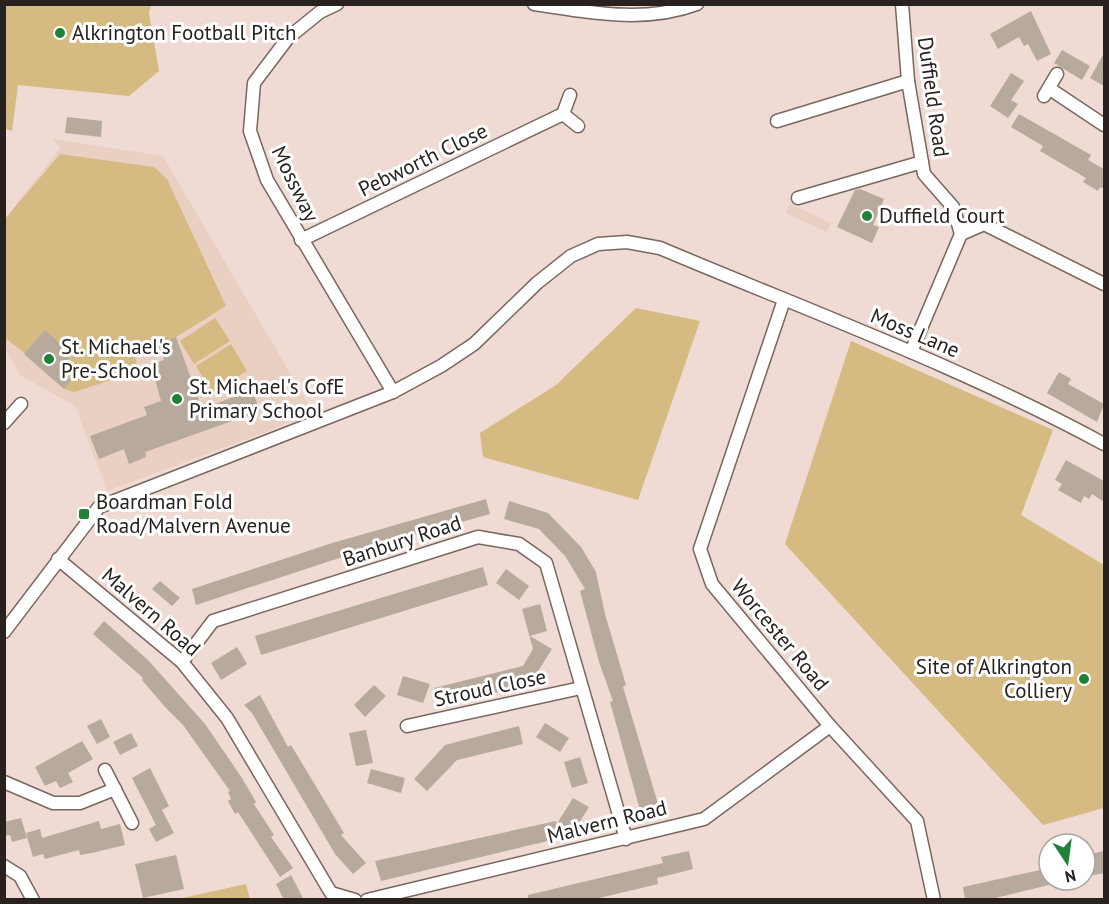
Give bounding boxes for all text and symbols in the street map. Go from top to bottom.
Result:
place label: Alkrington Football Pitch [72,19,297,46]
marker: Alkrington Football Pitch [53,26,67,40]
street label: Duffield Road [912,35,955,159]
street label: Pebworth Close [354,117,492,202]
street label: Mossway [266,141,325,226]
place label: Duffield Court [879,202,1005,229]
marker: Duffield Court [860,209,874,223]
street label: Moss Lane [867,302,964,363]
place label: St. Michael's Pre-School [61,333,171,384]
marker: St. Michael's Pre-School [42,352,56,366]
place label: St. Michael's CofE Primary School [189,373,344,424]
marker: St. Michael's CofE Primary School [170,392,184,406]
place label: Boardman Fold Road/Malvern Avenue [96,488,291,539]
marker: Boardman Fold Road/Malvern Avenue [77,507,91,521]
street label: Banbury Road [339,509,465,572]
street label: Malvern Road [96,561,206,662]
street label: Worcester Road [726,573,835,696]
place label: Site of Alkrington Colliery [916,653,1072,704]
street label: Stroud Close [431,662,548,713]
marker: Site of Alkrington Colliery [1077,672,1091,686]
street label: Malvern Road [544,794,670,849]
north arrow [1037,832,1097,892]
text: N [1063,866,1078,888]

